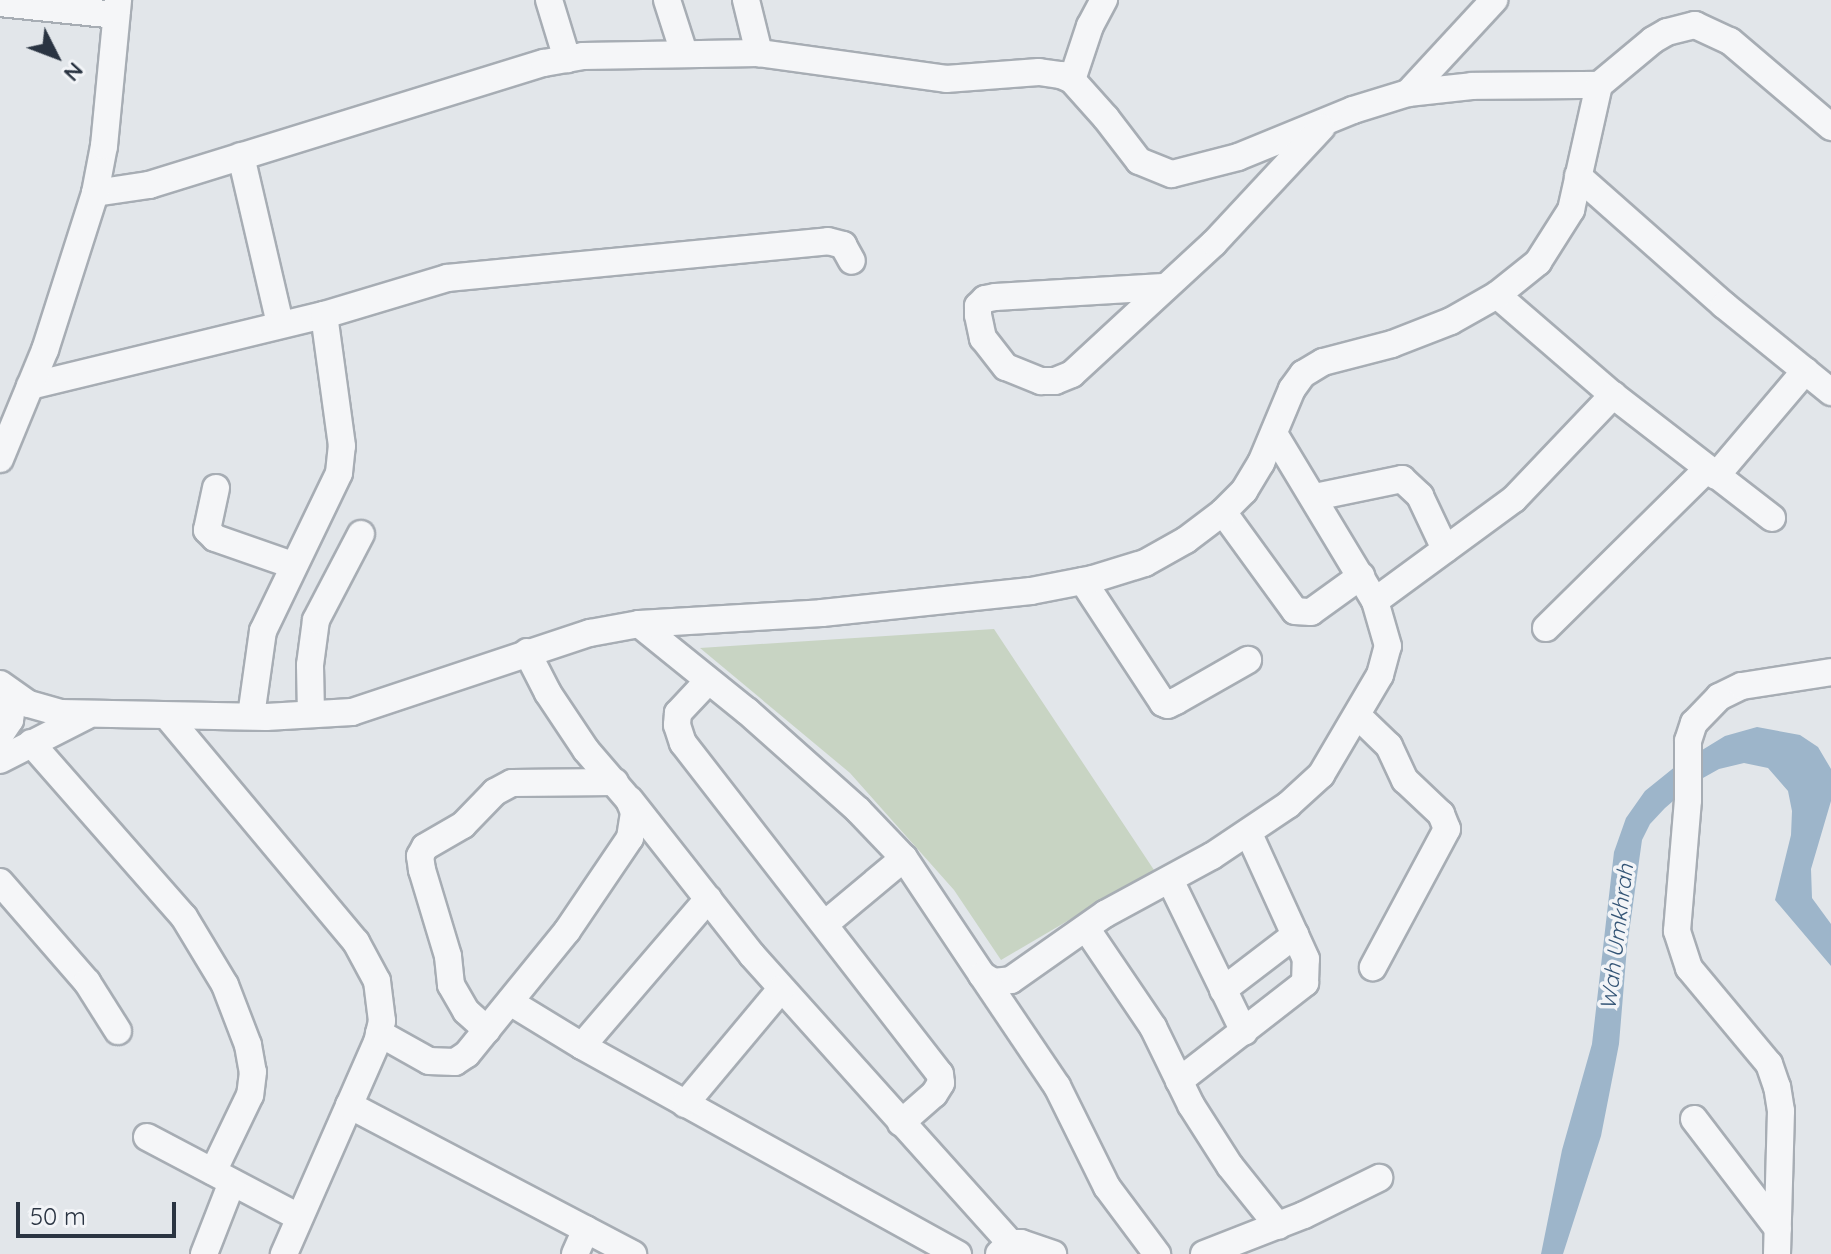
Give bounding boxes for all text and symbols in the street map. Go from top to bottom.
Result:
north arrow [16,16,96,96]
text: N [58,57,90,87]
water label: Wah Umkhrah [1595,863,1639,1011]
scale bar [20,1186,180,1236]
text: 50 m [30,1201,86,1231]

